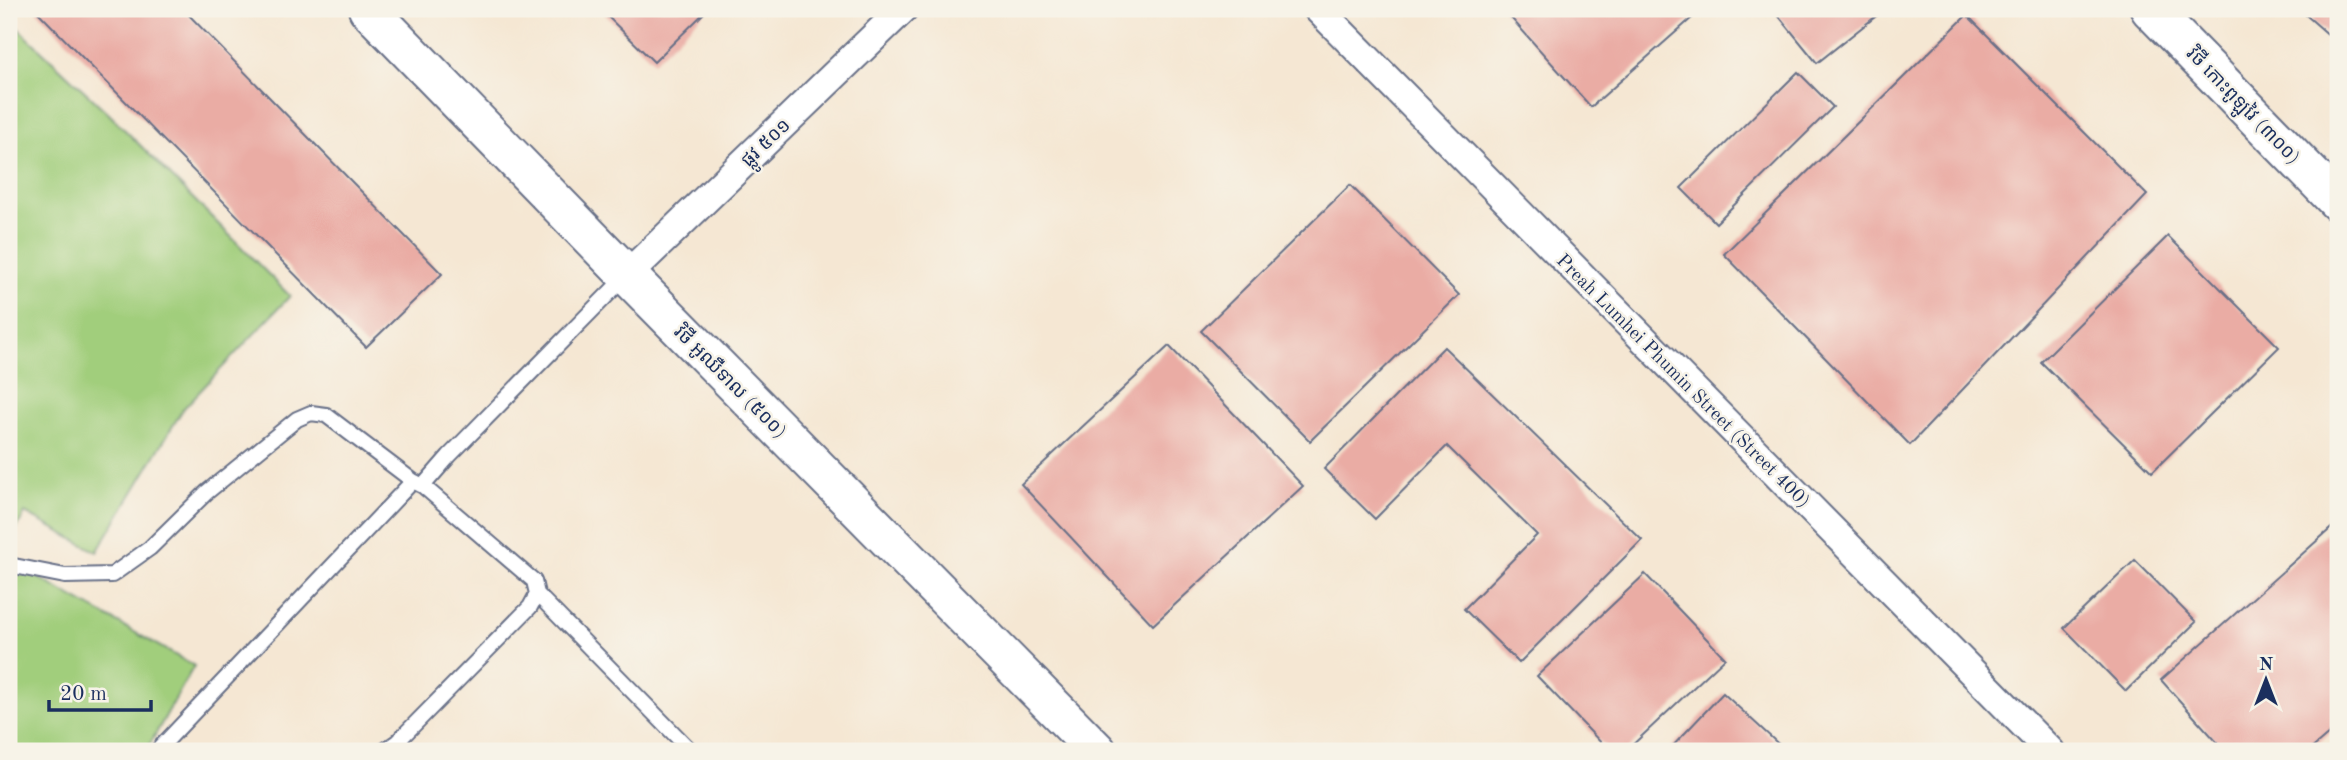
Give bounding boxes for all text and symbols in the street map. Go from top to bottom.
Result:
street label: វិថី កោះពូឡូវៃ (៣០០) [2178,42,2305,172]
street label: ផ្លូវ ៥០១ [739,116,799,175]
street label: Preah Lumhei Phumin Street (Street 400) [1552,251,1813,512]
street label: វិថី អូឈឺទាល (៥០០) [669,320,792,443]
north arrow [2232,644,2302,714]
text: N [2259,656,2274,675]
scale bar [49,669,150,713]
text: 20 m [60,684,107,705]

